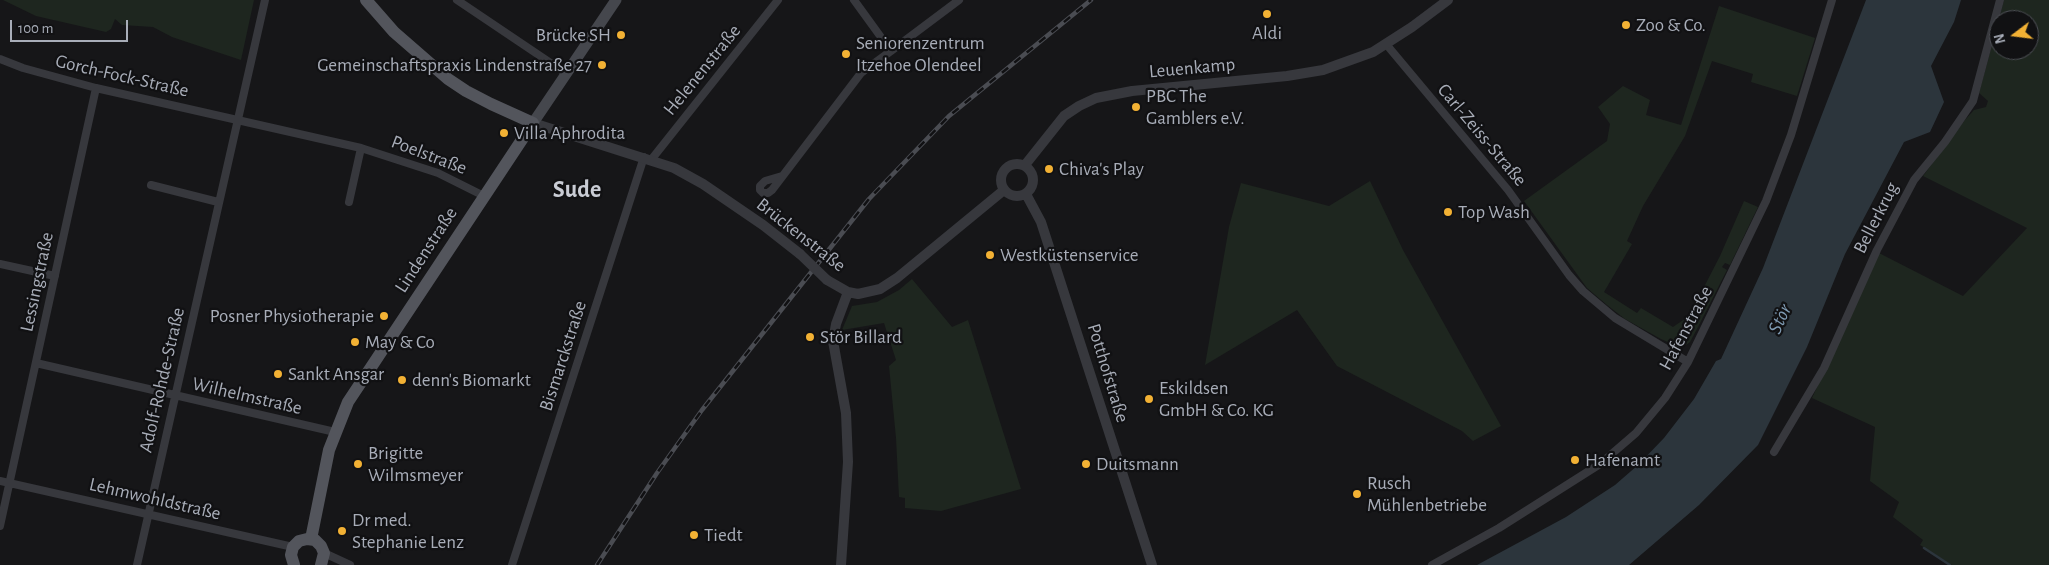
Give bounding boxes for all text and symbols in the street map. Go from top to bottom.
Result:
marker: Aldi [1261,8,1273,20]
scale bar [12,10,130,42]
north arrow [1989,10,2039,60]
place label: Zoo & Co. [1636,14,1706,36]
marker: Zoo & Co. [1620,19,1632,31]
street label: Helenenstraße [658,20,746,120]
text: 100 m [18,21,53,36]
place label: Aldi [1252,22,1282,44]
place label: Brücke SH [536,24,611,46]
marker: Brücke SH [615,29,627,41]
place label: Seniorenzentrum Itzehoe Olendeel [856,32,985,76]
text: N [1992,32,2009,45]
marker: Seniorenzentrum Itzehoe Olendeel [840,48,852,60]
street label: Gorch-Fock-Straße [53,50,191,102]
street label: Leuenkamp [1148,53,1236,83]
place label: Gemeinschaftspraxis Lindenstraße 27 [317,54,592,76]
marker: Gemeinschaftspraxis Lindenstraße 27 [596,59,608,71]
street label: Carl-Zeiss-Straße [1432,79,1532,191]
place label: PBC The Gamblers e.V. [1146,85,1245,129]
marker: PBC The Gamblers e.V. [1130,101,1142,113]
place label: Villa Aphrodita [514,122,625,144]
marker: Villa Aphrodita [498,127,510,139]
street label: Poelstraße [388,130,470,180]
place label: Chiva's Play [1059,158,1144,180]
marker: Chiva's Play [1043,163,1055,175]
district label: Sude [553,176,601,204]
street label: Bellerkrug [1848,179,1904,257]
street label: Brückenstraße [752,193,850,277]
place label: Top Wash [1458,201,1530,223]
street label: Lindenstraße [390,203,462,297]
marker: Top Wash [1442,206,1454,218]
street label: Lessingstraße [15,230,59,334]
place label: Westküstenservice [1000,244,1139,266]
marker: Westküstenservice [984,249,996,261]
street label: Hafenstraße [1654,282,1718,374]
street label: Bismarckstraße [534,298,592,414]
water label: Stör [1763,300,1797,338]
street label: Adolf-Rohde-Straße [134,305,190,455]
place label: Posner Physiotherapie [210,305,374,327]
marker: Posner Physiotherapie [378,310,390,322]
street label: Potthofstraße [1082,321,1134,425]
place label: Stör Billard [820,326,902,348]
place label: May & Co [365,331,435,353]
marker: Stör Billard [804,331,816,343]
marker: May & Co [349,336,361,348]
place label: Sankt Ansgar [288,363,384,385]
marker: Sankt Ansgar [272,368,284,380]
place label: denn's Biomarkt [412,369,531,391]
street label: Wilhelmstraße [190,372,304,420]
marker: denn's Biomarkt [396,374,408,386]
place label: Eskildsen GmbH & Co. KG [1159,377,1274,421]
marker: Eskildsen GmbH & Co. KG [1143,393,1155,405]
place label: Brigitte Wilmsmeyer [368,442,463,486]
place label: Hafenamt [1585,449,1660,471]
place label: Duitsmann [1096,453,1179,475]
marker: Hafenamt [1569,454,1581,466]
marker: Brigitte Wilmsmeyer [352,458,364,470]
marker: Duitsmann [1080,458,1092,470]
place label: Rusch Mühlenbetriebe [1367,472,1487,516]
street label: Lehmwohldstraße [87,473,223,525]
marker: Rusch Mühlenbetriebe [1351,488,1363,500]
place label: Dr med. Stephanie Lenz [352,509,464,553]
place label: Tiedt [704,524,743,546]
marker: Dr med. Stephanie Lenz [336,525,348,537]
marker: Tiedt [688,529,700,541]

